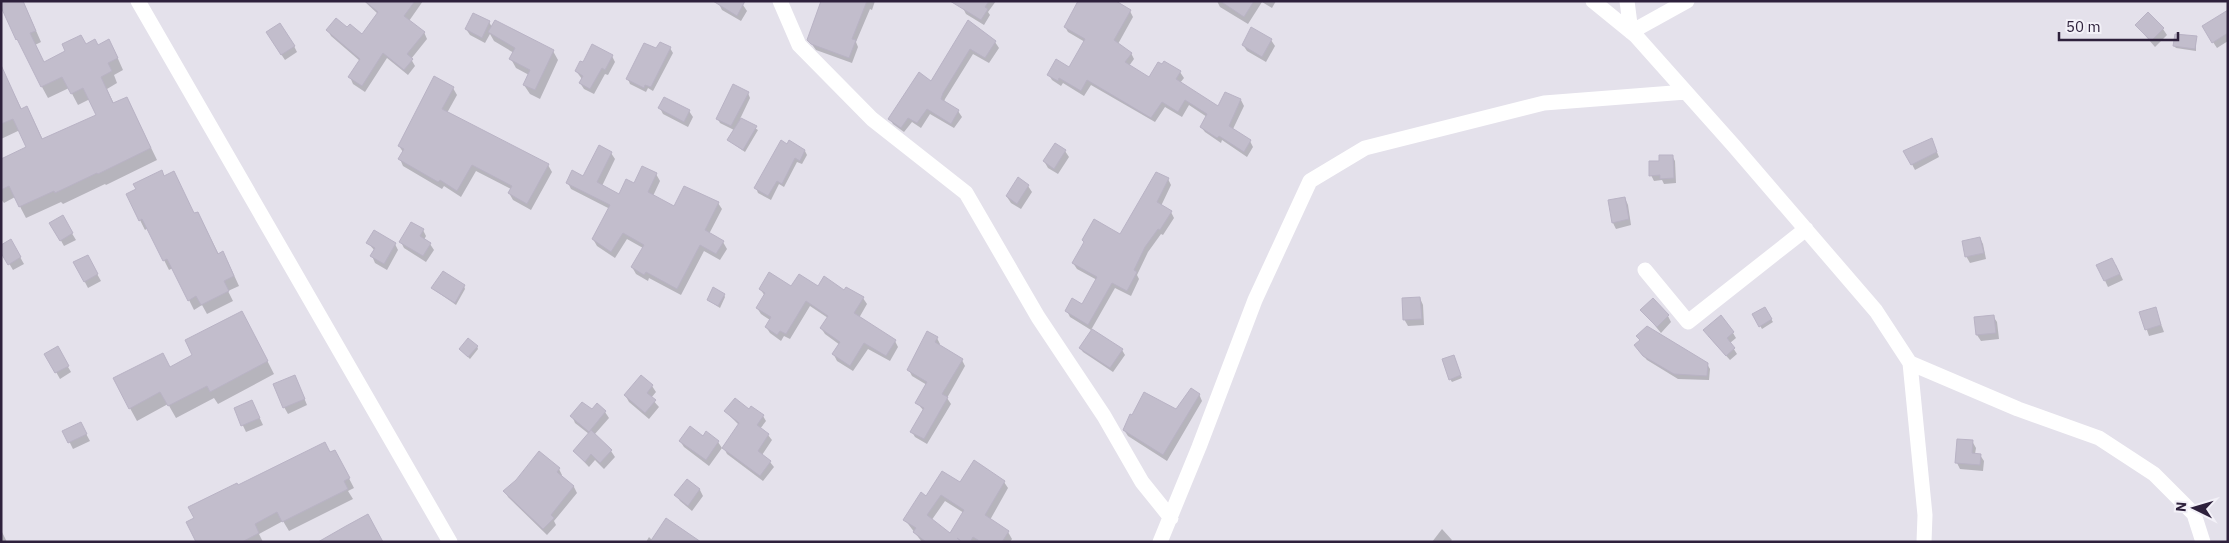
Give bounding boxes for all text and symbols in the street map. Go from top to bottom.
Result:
scale bar [2059,10,2178,42]
text: 50 m [2066,17,2101,36]
north arrow [2169,483,2219,533]
text: N [2172,501,2190,513]

